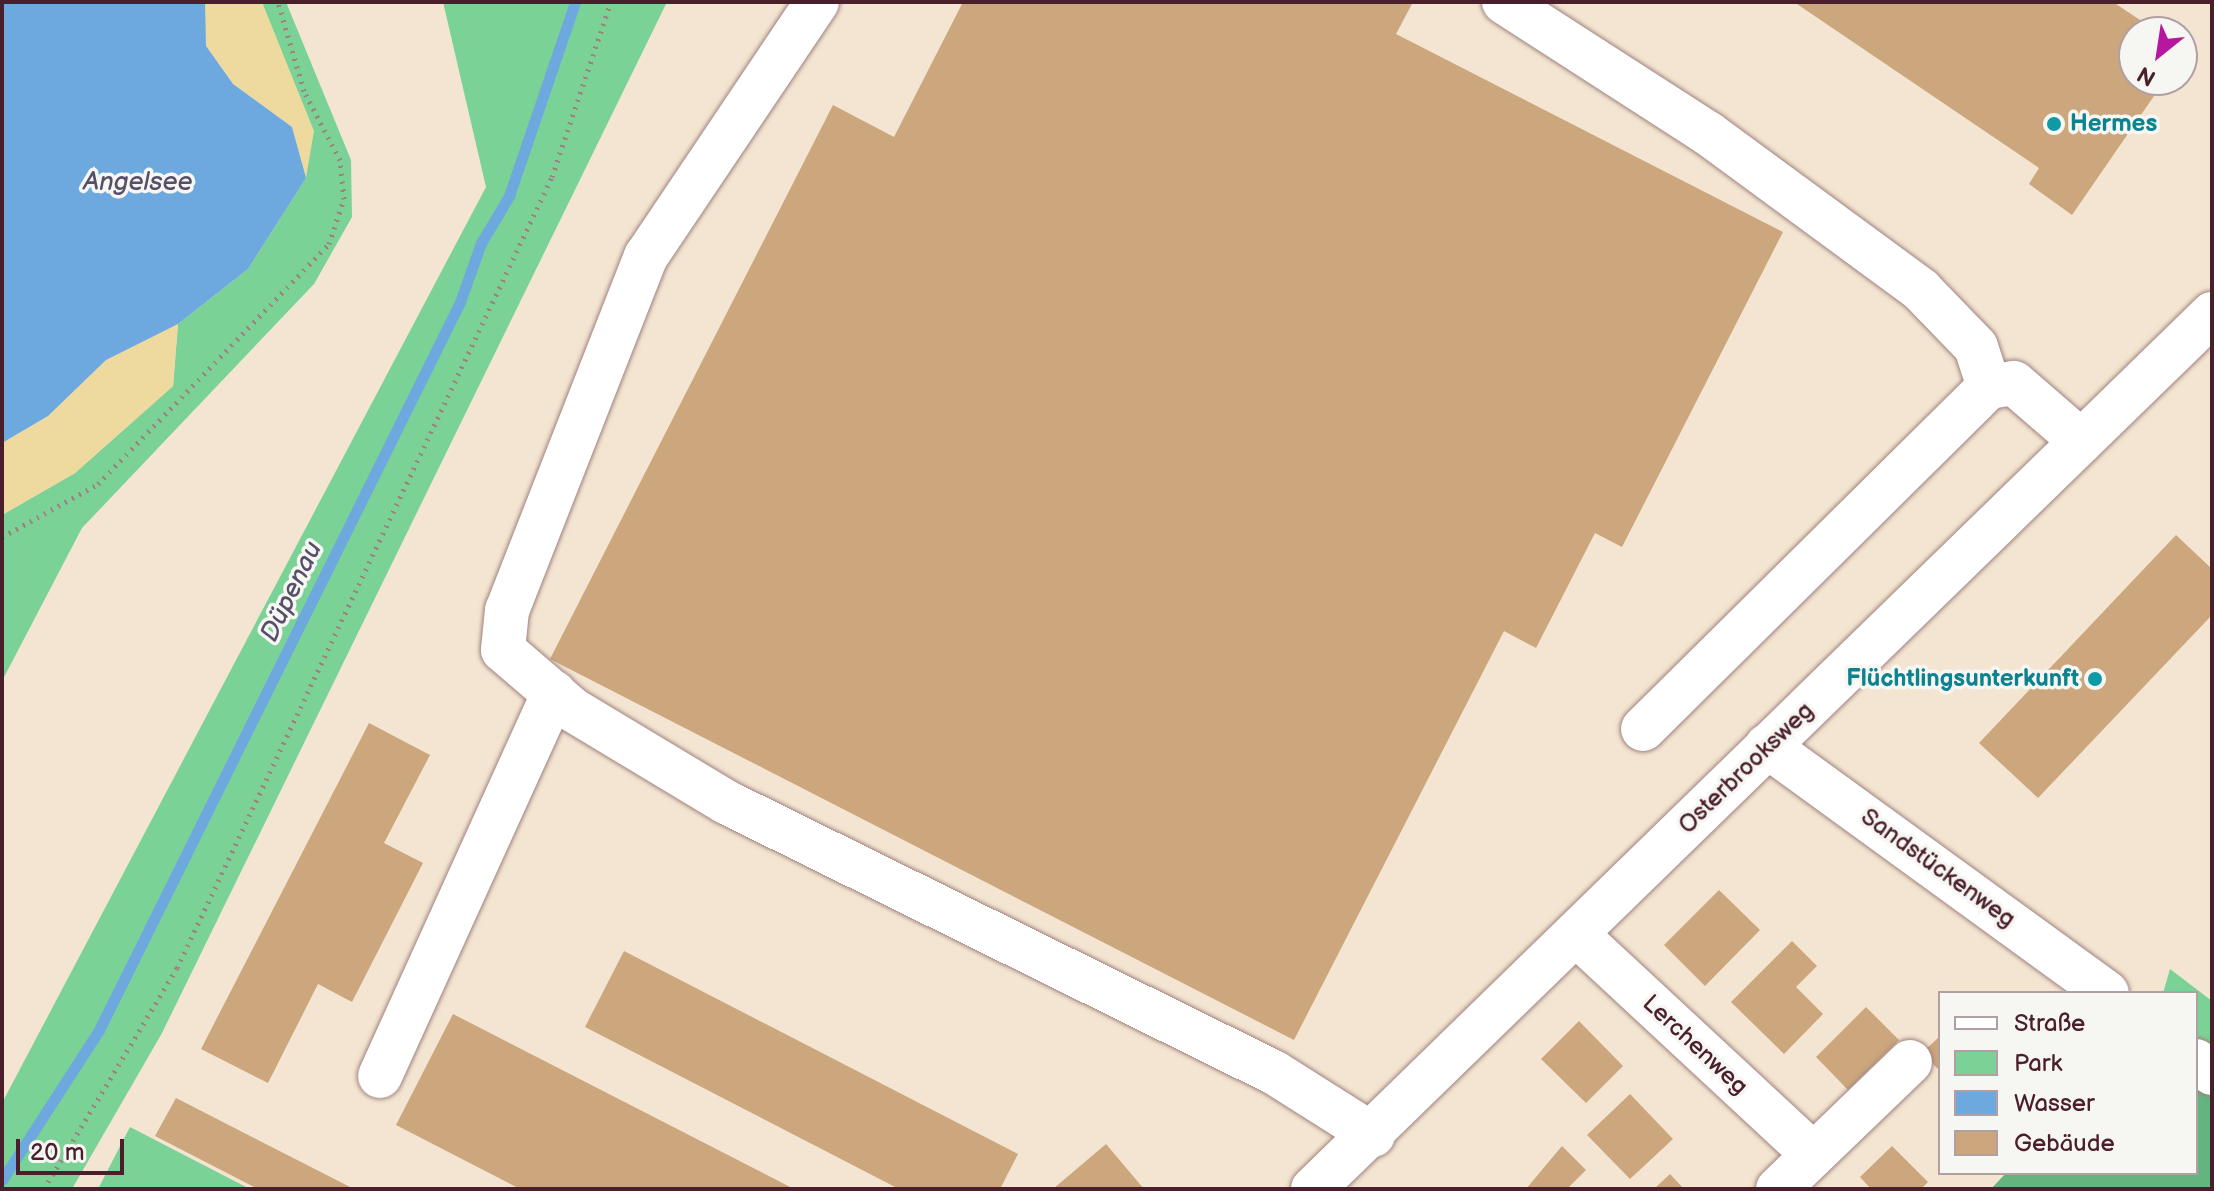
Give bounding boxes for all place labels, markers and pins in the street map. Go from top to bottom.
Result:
place label: Hermes [2070,110,2157,138]
marker: Hermes [2045,115,2063,133]
place label: Flüchtlingsunterkunft [1846,665,2079,693]
marker: Flüchtlingsunterkunft [2086,670,2104,688]

